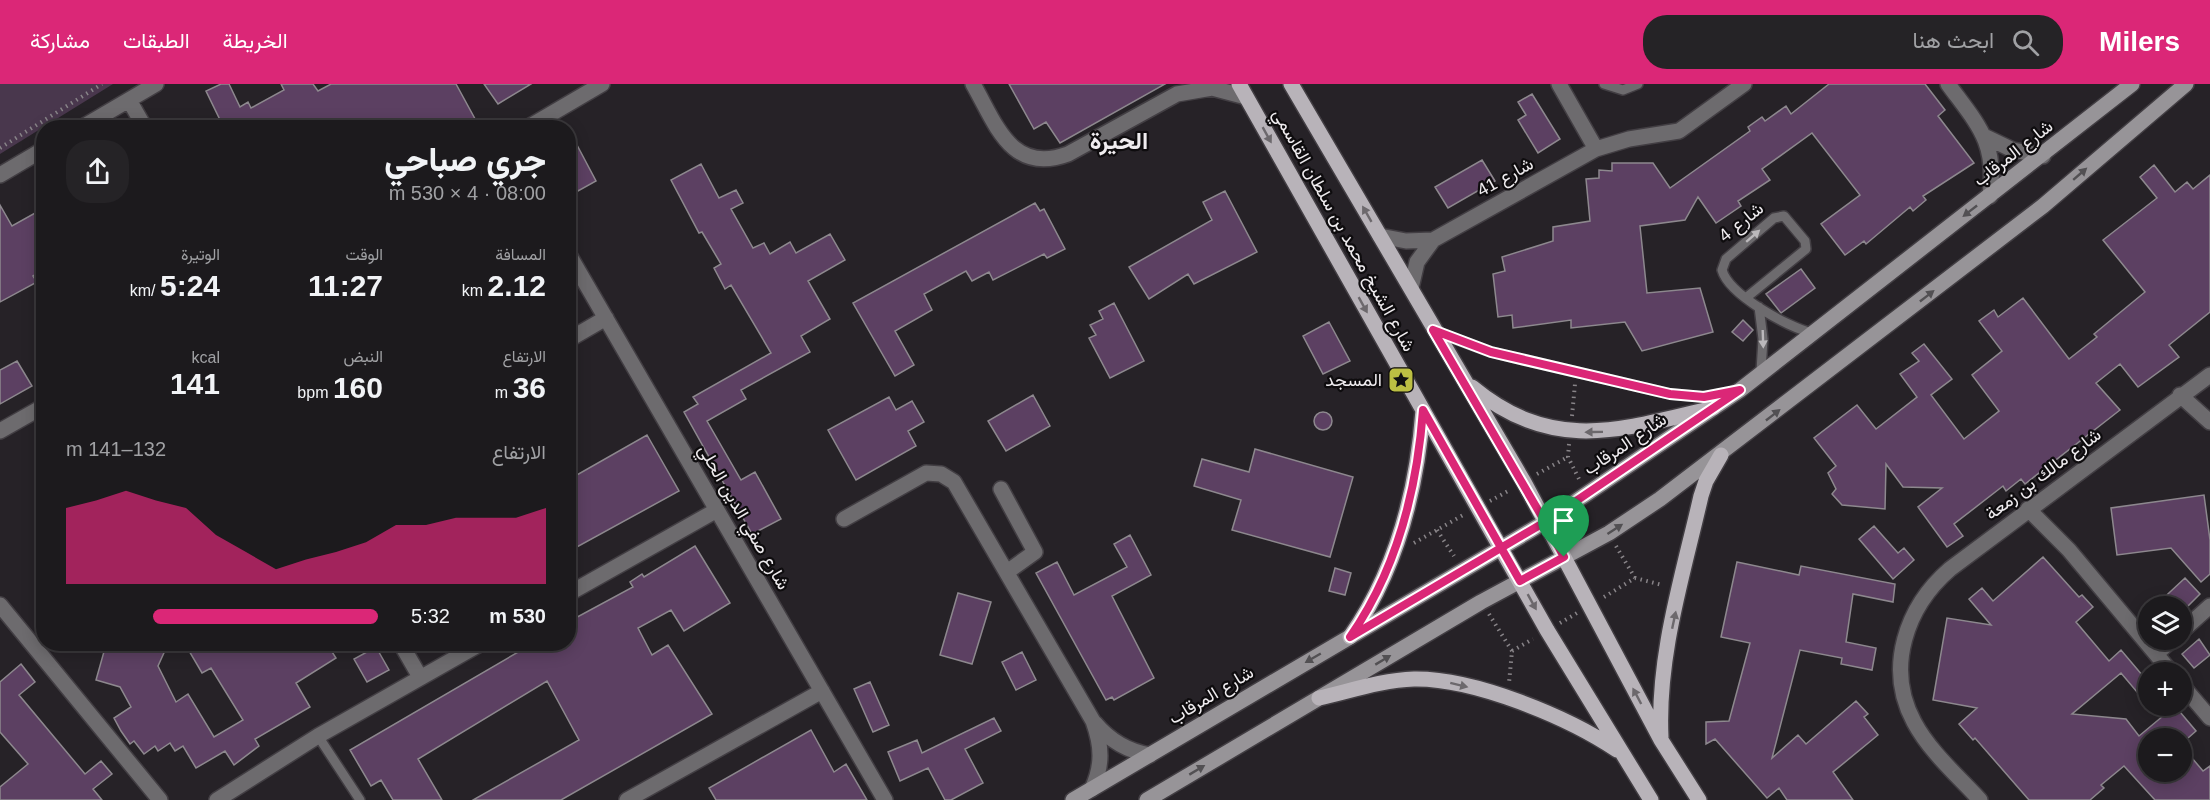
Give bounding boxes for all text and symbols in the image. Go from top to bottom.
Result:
search box [1643,15,2063,69]
icon: search [2009,26,2042,59]
text: Milers [2099,26,2180,57]
text: ابحث هنا [1912,28,1994,53]
text: مشاركة [30,29,90,52]
text: الطبقات [123,29,190,52]
text: الخريطة [223,29,288,52]
street label: شارع الشيخ محمد بن سلطان القاسمي [1264,105,1419,357]
street label: شارع المرقاب [1969,116,2058,192]
district label: الحيرة [1090,127,1148,156]
one-way arrow [1262,127,1273,143]
button: share [66,140,129,203]
text: جري صباحي [384,141,546,178]
street label: شارع 41 [1473,153,1538,202]
one-way arrow [2072,168,2087,181]
text: 08:00 · 4 × 530 m [389,182,546,204]
street label: شارع 4 [1715,198,1768,247]
one-way arrow [1963,205,1978,217]
one-way arrow [1362,206,1373,222]
one-way arrow [1745,230,1760,243]
text: الوتيرة [181,246,220,263]
text: الوقت [345,246,383,263]
text: المسافة [495,246,546,263]
text: 5:24 [160,269,220,302]
text: 11:27 [308,269,383,302]
text: 2.12 [488,269,546,302]
text: /km [130,282,160,299]
text: km [462,282,488,299]
one-way arrow [1920,290,1935,302]
one-way arrow [1358,297,1368,314]
one-way arrow [1758,330,1767,349]
text: النبض [343,348,383,365]
text: الارتفاع [503,348,546,365]
text: kcal [192,349,220,366]
place icon: المسجد [1386,365,1416,395]
text: 141 [170,367,220,400]
place label: المسجد [1325,370,1382,390]
text: 160 [333,371,383,404]
text: 36 [513,371,546,404]
text: bpm [297,384,333,401]
text: m [495,384,513,401]
one-way arrow [1765,408,1781,421]
street label: شارع المرقاب [1580,409,1671,481]
street label: شارع مالك بن زمعة [1981,424,2106,526]
one-way arrow [1584,427,1603,436]
text: 132–141 m [66,438,166,460]
text: الارتفاع [492,441,546,463]
street label: شارع صفي الدين الحلي [690,441,794,596]
pin [1538,495,1589,557]
icon: arrive [1547,504,1580,537]
one-way arrow [1607,524,1623,535]
one-way arrow [1527,594,1537,611]
map controls [2138,596,2192,782]
button: layers [2138,596,2192,650]
text: 5:32 [411,605,450,627]
text: 530 m [489,605,546,627]
one-way arrow [1670,610,1679,629]
one-way arrow [1304,653,1321,663]
one-way arrow [1375,655,1391,666]
street label: شارع المرقاب [1165,662,1258,730]
button: + [2138,662,2192,716]
one-way arrow [1450,680,1468,690]
one-way arrow [1632,687,1642,704]
button: − [2138,728,2192,782]
one-way arrow [1189,765,1205,776]

